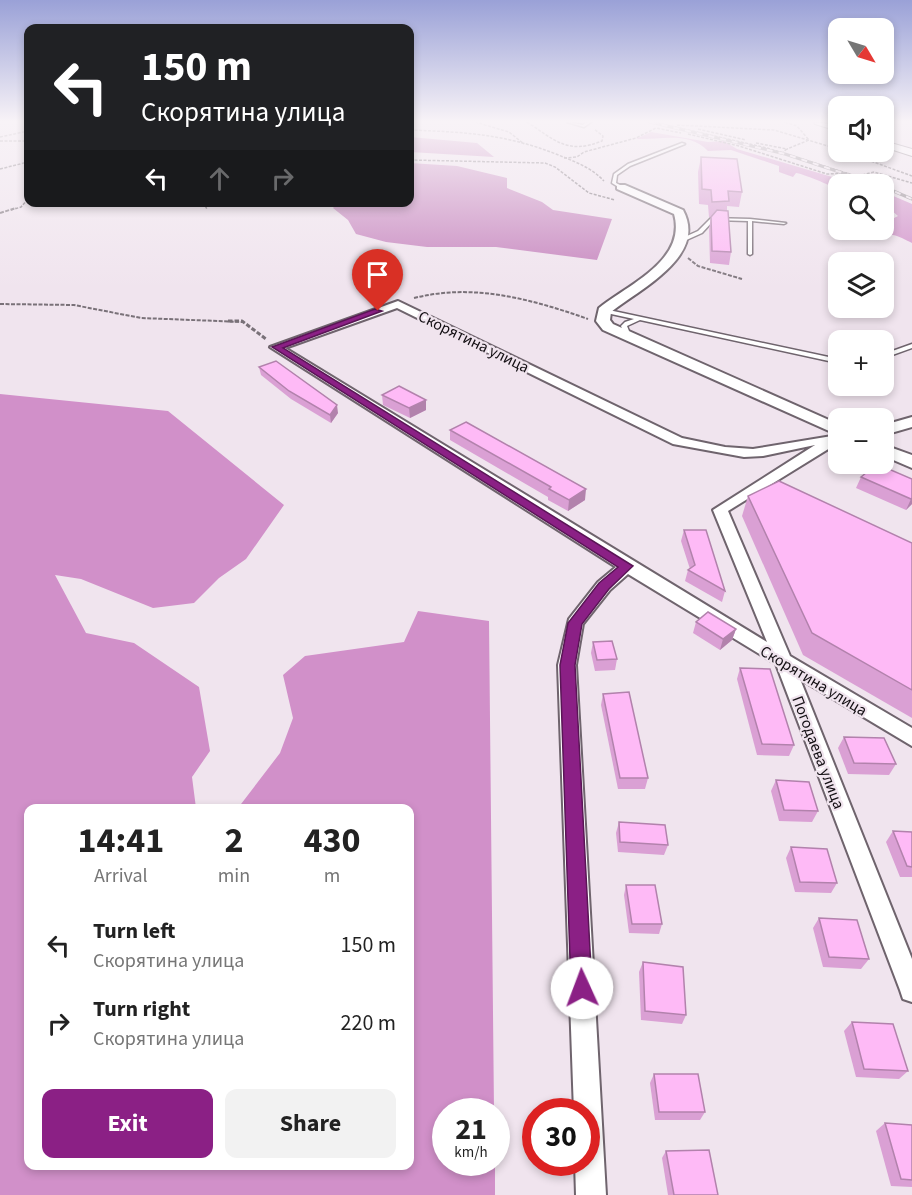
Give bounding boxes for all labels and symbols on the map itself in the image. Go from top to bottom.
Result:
north arrow [828,18,894,84]
pin [352,249,403,311]
street label: Скорятина улица [414,305,533,378]
street label: Скорятина улица [756,640,871,721]
street label: Погодаева улица [786,693,850,812]
position arrow [550,956,614,1020]
speed limit sign: 30 [522,1098,600,1176]

